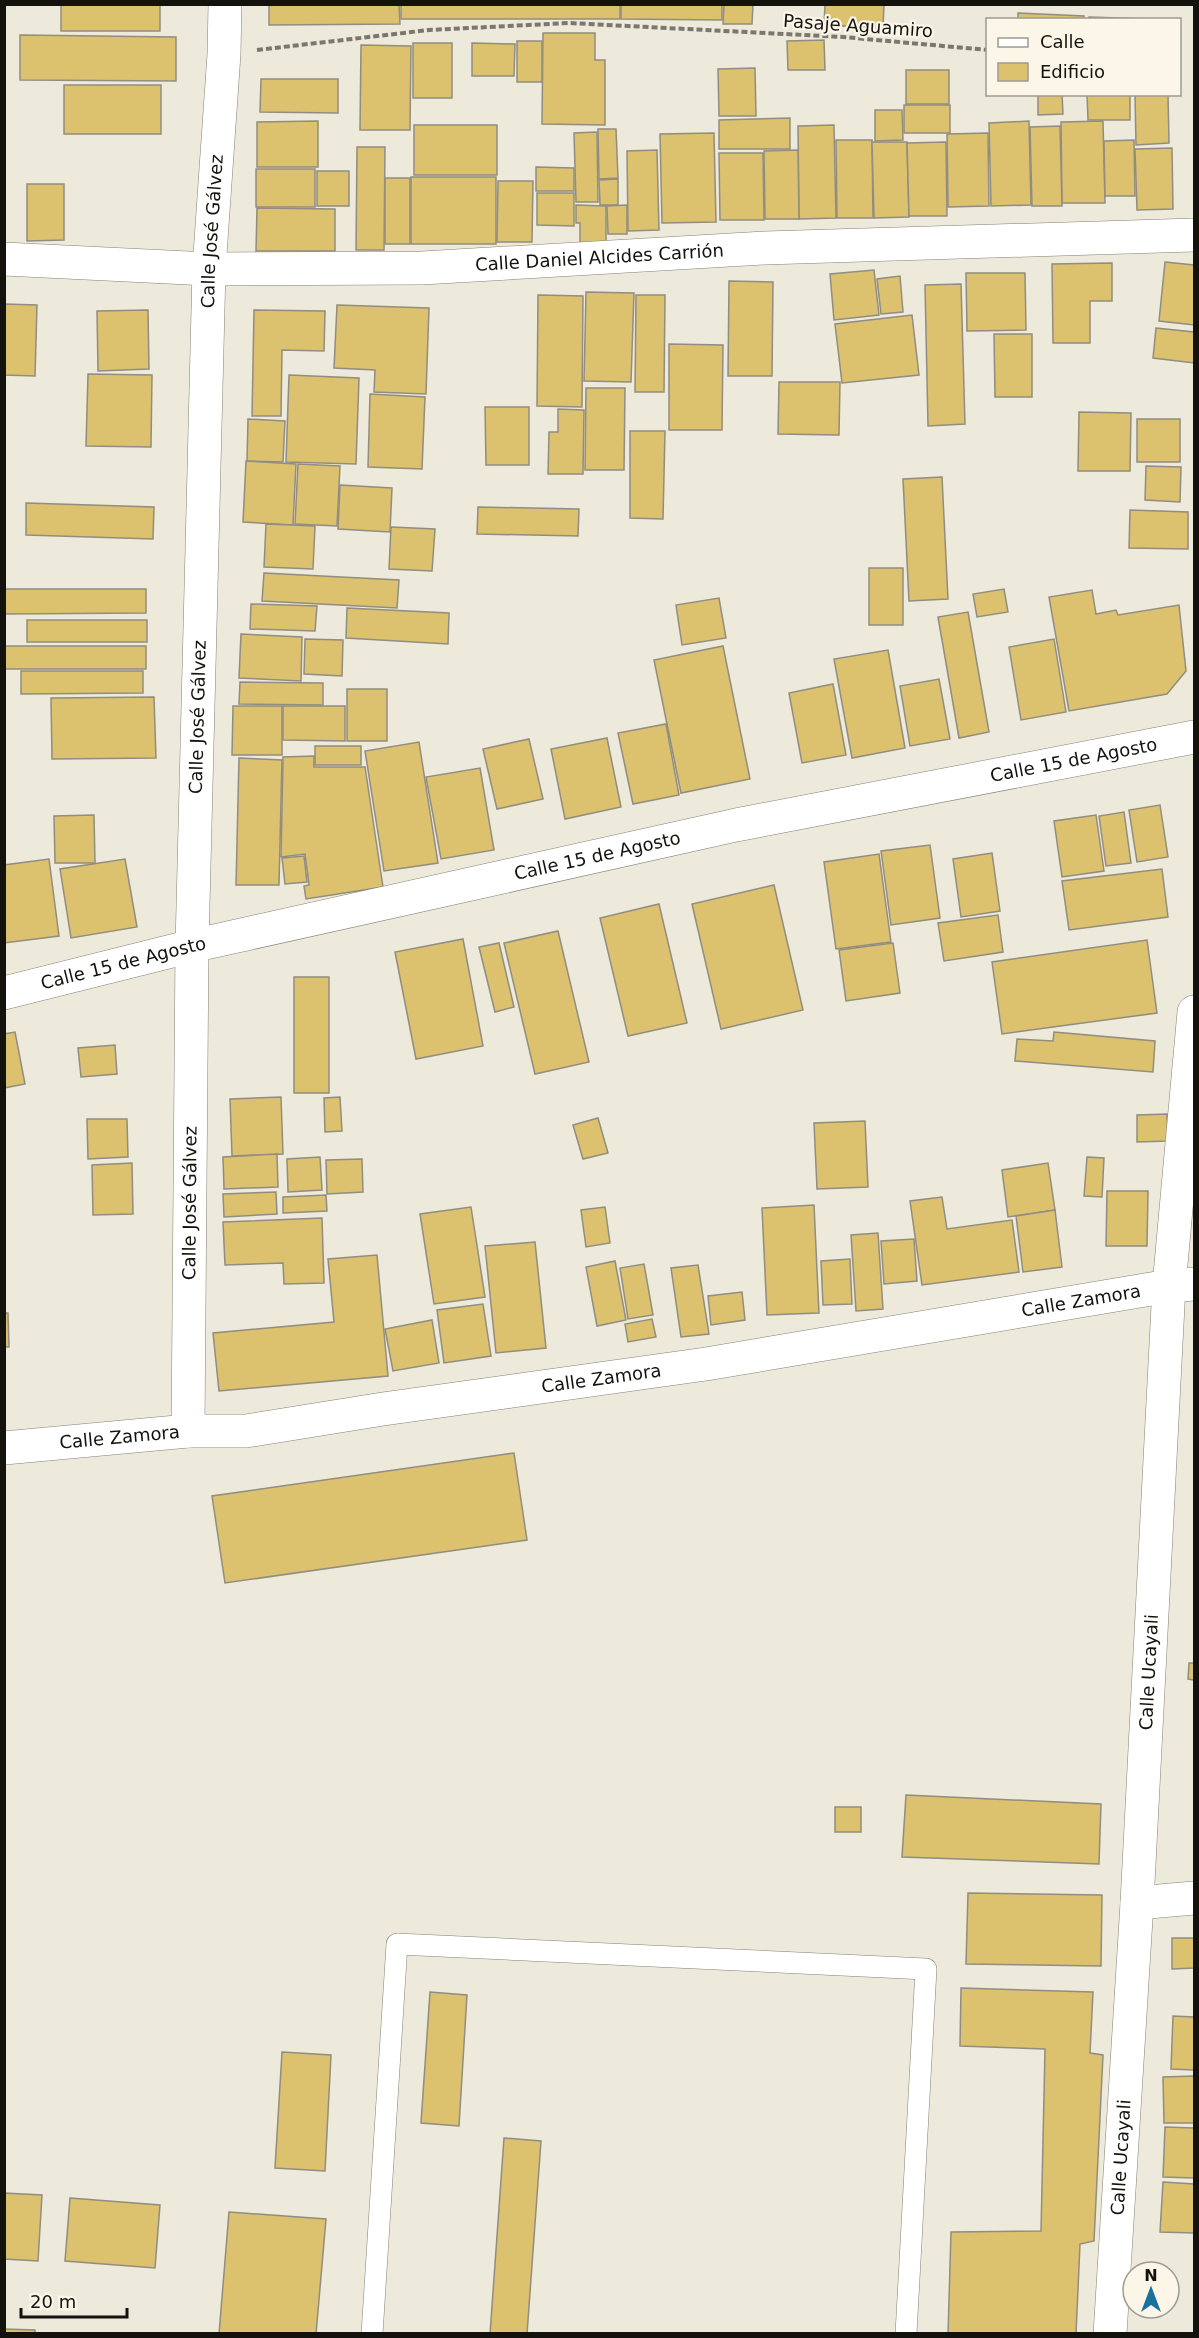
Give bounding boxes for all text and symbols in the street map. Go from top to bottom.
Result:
street label: Pasaje Aguamiro [782,10,934,41]
legend [986,18,1181,96]
text: Calle [1040,31,1085,52]
text: Edificio [1040,61,1105,82]
street label: Calle José Gálvez [197,154,227,309]
street label: Calle Daniel Alcides Carrión [474,239,724,275]
street label: Calle José Gálvez [185,640,210,794]
street label: Calle 15 de Agosto [988,733,1159,786]
street label: Calle 15 de Agosto [512,827,682,884]
street label: Calle 15 de Agosto [38,932,208,993]
street label: Calle José Gálvez [178,1126,201,1280]
street label: Calle Zamora [1020,1280,1142,1321]
street label: Calle Zamora [540,1359,663,1397]
street label: Calle Zamora [58,1421,181,1453]
street label: Calle Ucayali [1135,1614,1162,1731]
street label: Calle Ucayali [1106,2099,1135,2216]
north arrow [1121,2260,1181,2320]
text: N [1144,2266,1158,2285]
scale bar [21,2281,128,2319]
text: 20 m [30,2291,76,2312]

